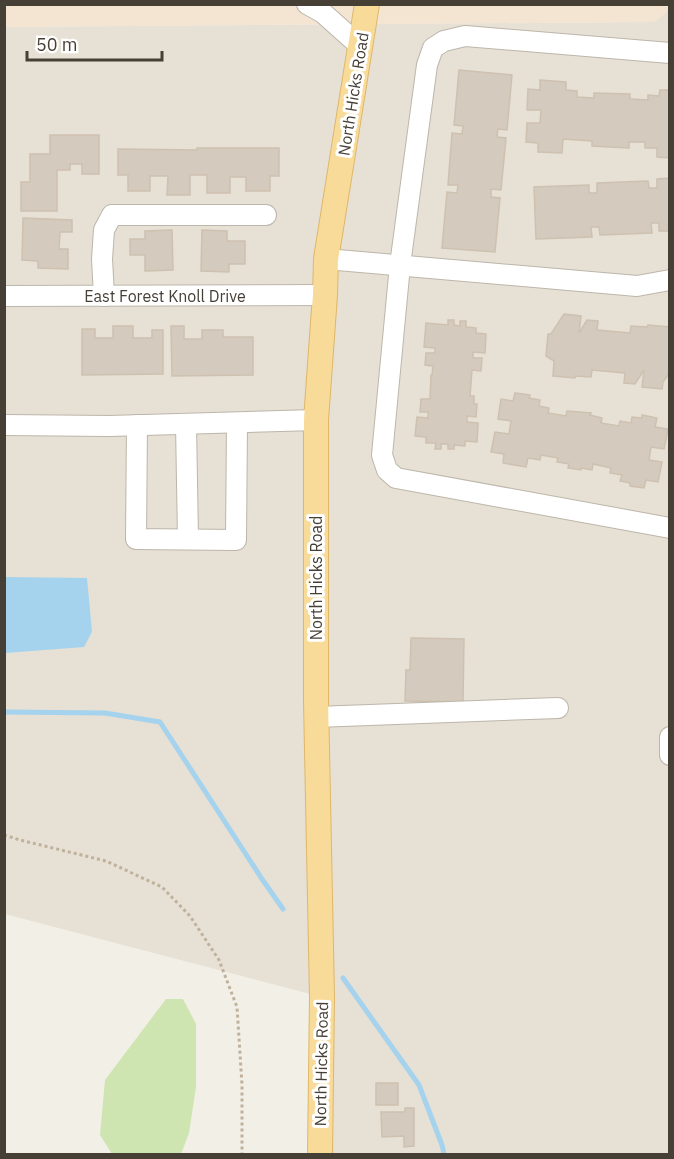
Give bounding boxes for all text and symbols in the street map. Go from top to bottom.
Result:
scale bar [27,24,162,62]
street label: North Hicks Road [333,31,373,157]
text: 50 m [36,33,78,56]
street label: East Forest Knoll Drive [84,286,246,306]
street label: North Hicks Road [306,516,326,640]
street label: North Hicks Road [310,1001,332,1127]

